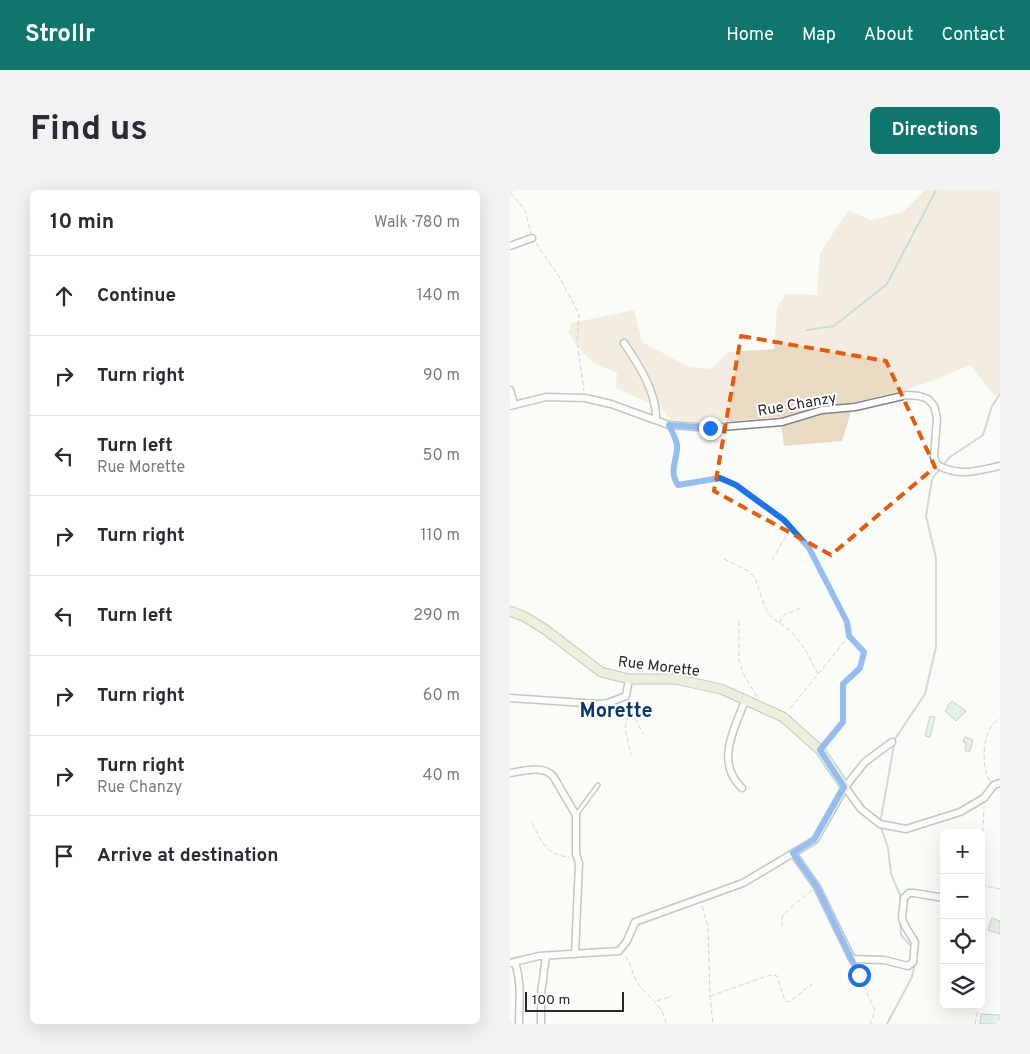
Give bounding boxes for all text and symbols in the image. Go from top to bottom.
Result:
text: Strollr [25,20,95,50]
text: Home [726,24,774,47]
text: Map [802,24,836,47]
text: About [864,24,913,47]
text: Contact [941,24,1005,47]
button: Directions [870,107,1000,154]
text: Find us [30,108,148,152]
text: 10 min [50,209,114,236]
text: Walk · 780 m [374,213,460,233]
icon: ahead [50,282,78,310]
text: Continue [97,284,176,308]
text: 140 m [417,286,460,306]
icon: right [50,362,78,390]
text: Turn right [97,364,185,388]
text: 90 m [423,366,460,386]
street label: Rue Chanzy [756,389,838,422]
route end [699,417,722,440]
text: Turn left [97,434,173,458]
icon: left [50,442,78,470]
text: 50 m [423,446,460,466]
text: Rue Morette [97,458,185,478]
icon: right [50,522,78,550]
text: Turn right [97,524,185,548]
text: 110 m [420,526,460,546]
icon: left [50,602,78,630]
text: Turn left [97,604,173,628]
text: 290 m [413,606,460,626]
street label: Rue Morette [617,653,701,682]
icon: right [50,682,78,710]
text: Turn right [97,684,185,708]
text: 60 m [423,686,460,706]
district label: Morette [579,699,653,725]
text: Turn right [97,754,185,778]
icon: right [50,762,78,790]
text: 40 m [422,766,460,786]
text: Rue Chanzy [97,778,182,798]
map controls [940,829,985,1009]
button: + [940,829,985,874]
icon: arrive [50,842,78,870]
text: Arrive at destination [97,844,278,868]
button: − [940,874,985,919]
button: locate [940,919,985,964]
route start [848,964,871,987]
button: layers [940,964,985,1009]
scale bar [525,989,624,1012]
text: 100 m [532,992,570,1009]

